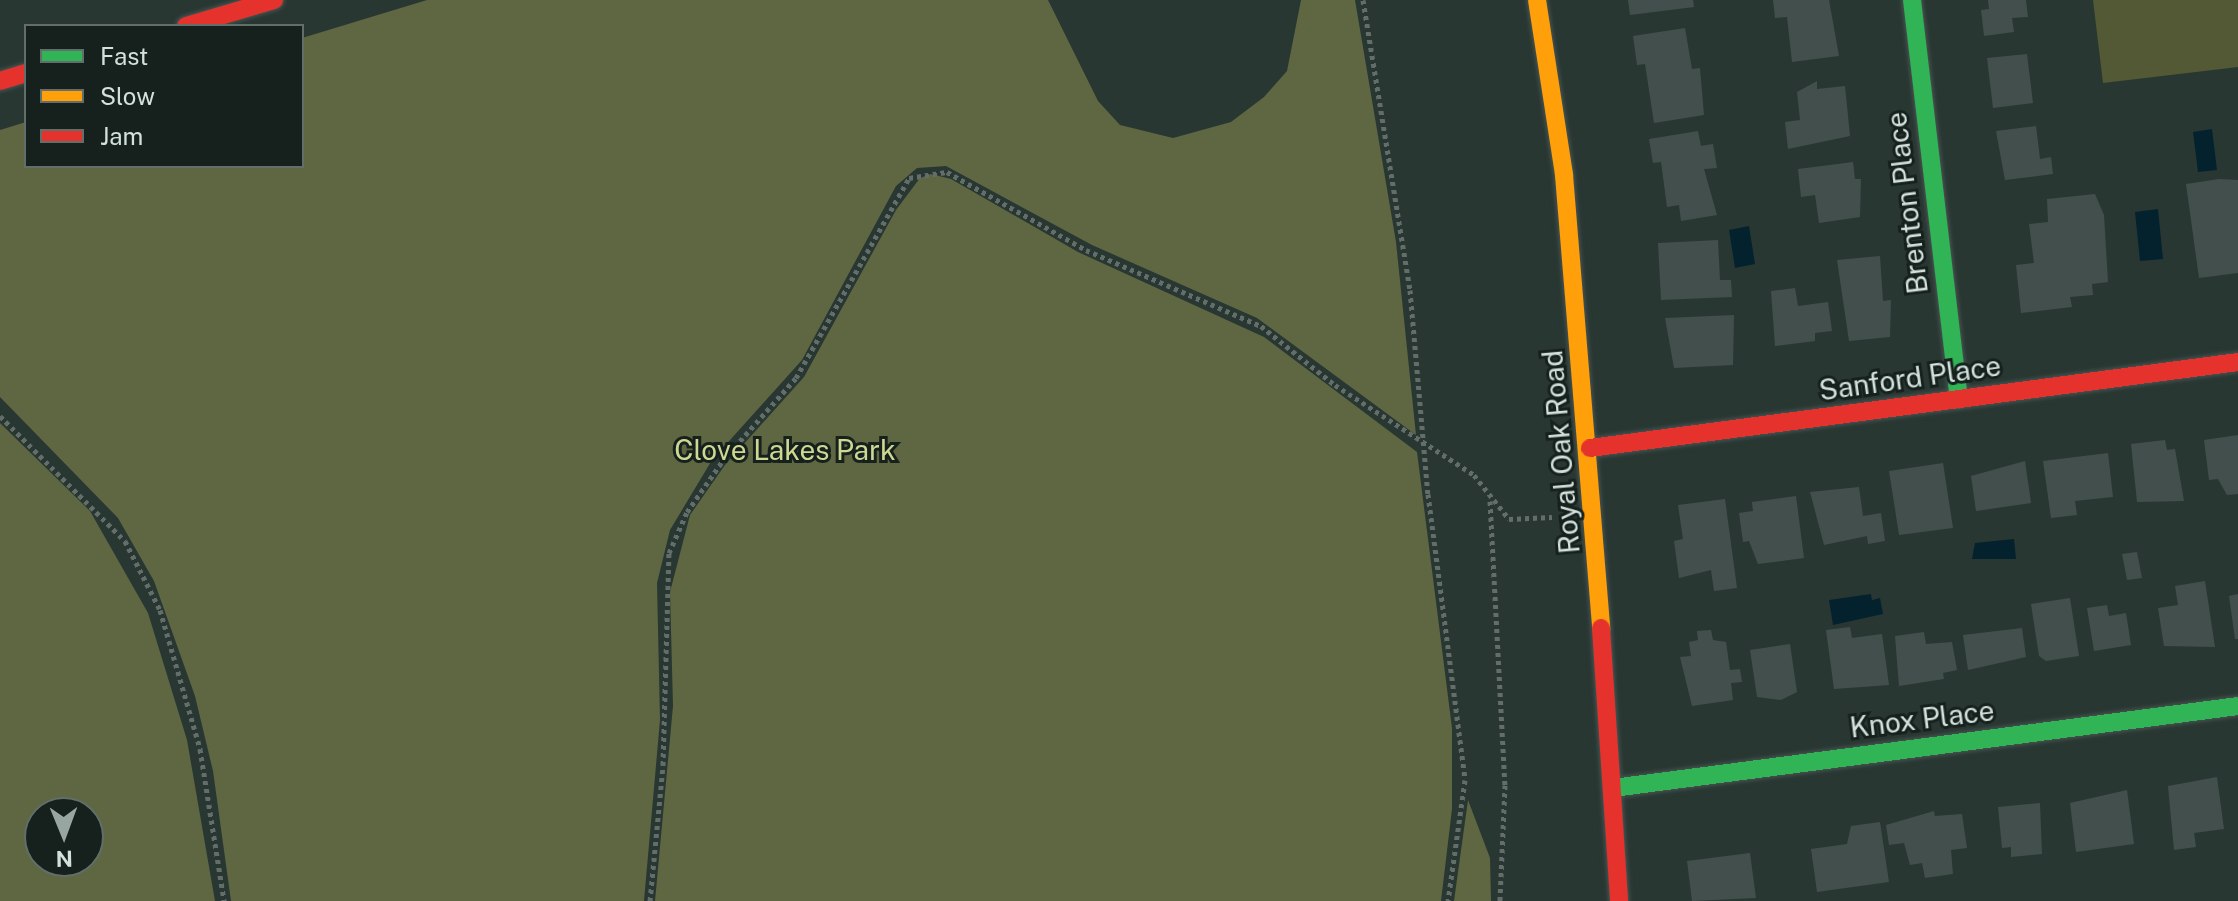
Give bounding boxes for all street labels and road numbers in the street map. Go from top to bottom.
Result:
street label: Brenton Place [1879,110,1935,296]
street label: Royal Oak Road [1535,349,1587,555]
street label: Sanford Place [1817,349,2003,407]
street label: Knox Place [1848,693,1996,745]

